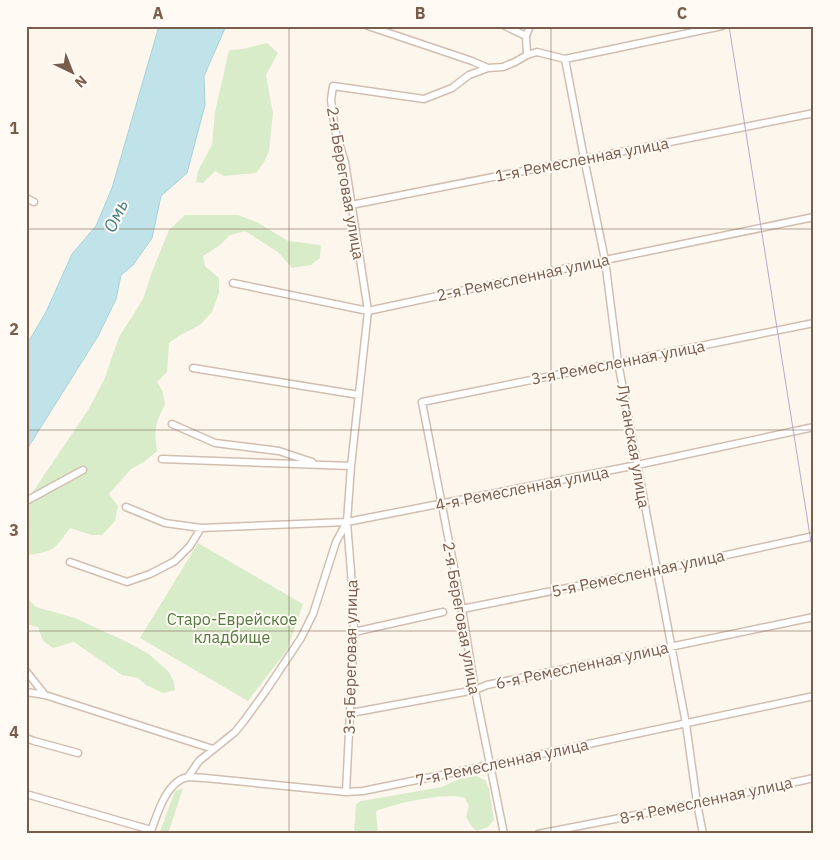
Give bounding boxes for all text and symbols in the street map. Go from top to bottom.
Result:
text: A [153,3,164,23]
text: B [415,3,426,23]
text: C [677,3,687,23]
north arrow [48,48,98,98]
text: N [71,71,91,92]
street label: 2-я Береговая улица [323,105,369,262]
text: 1 [9,118,19,138]
street label: 1-я Ремесленная улица [494,132,671,186]
water label: Омь [98,196,133,236]
street label: 2-я Ремесленная улица [435,249,612,305]
text: 2 [9,319,19,339]
street label: 3-я Ремесленная улица [530,335,707,389]
street label: Луганская улица [613,382,655,510]
street label: 4-я Ремесленная улица [434,461,611,515]
text: 3 [9,520,19,540]
street label: 2-я Береговая улица [439,540,485,697]
street label: 5-я Ремесленная улица [550,545,727,601]
street label: 3-я Береговая улица [339,579,361,735]
park label: Старо-Еврейское кладбище [167,609,298,647]
street label: 6-я Ремесленная улица [494,637,671,693]
text: 4 [9,722,19,742]
street label: 7-я Ремесленная улица [414,734,591,790]
street label: 8-я Ремесленная улица [618,772,795,828]

